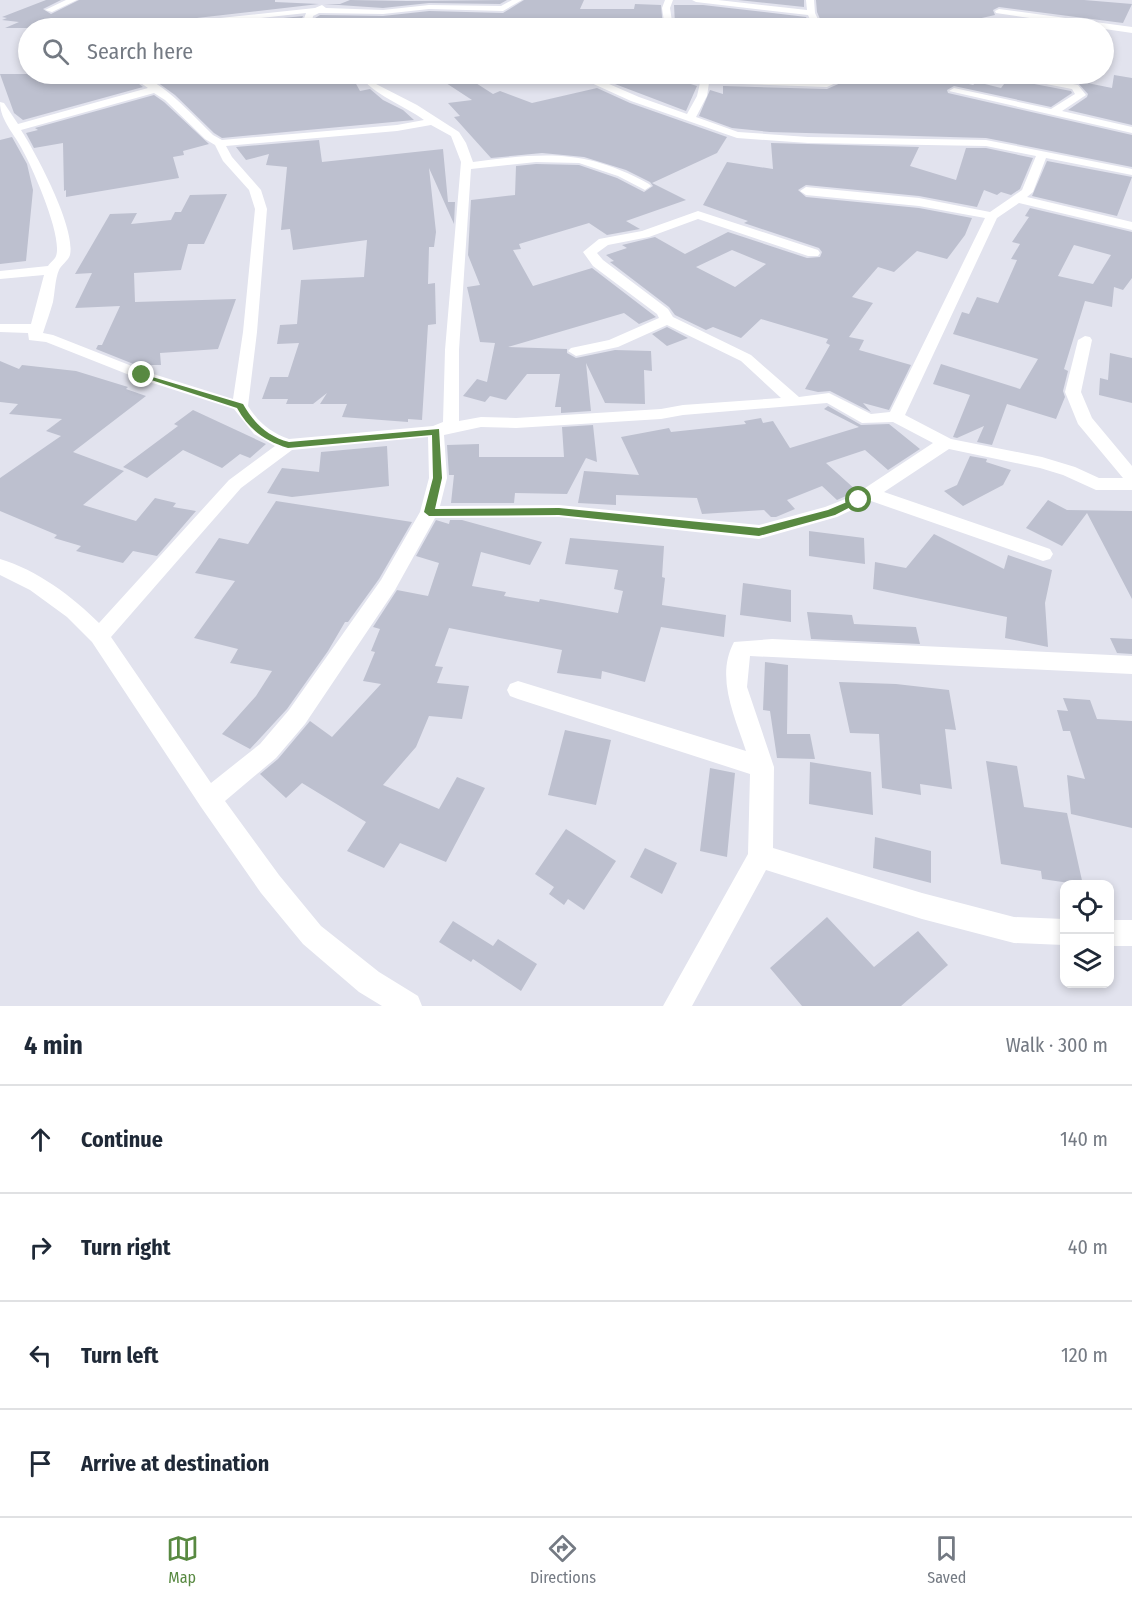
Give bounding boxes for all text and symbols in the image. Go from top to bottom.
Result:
search box [18,18,1114,84]
icon: search [39,35,72,68]
text: Search here [87,38,193,65]
route end [128,361,154,387]
route start [845,486,871,512]
map controls [1060,880,1114,988]
button: locate [1060,880,1114,934]
button: layers [1060,934,1114,988]
text: 4 min [24,1030,83,1061]
text: Walk · 300 m [1006,1033,1108,1057]
icon: ahead [24,1123,57,1156]
text: Continue [81,1126,163,1153]
text: 140 m [1060,1127,1108,1151]
icon: right [24,1231,57,1264]
text: Turn right [81,1234,170,1261]
text: 40 m [1068,1235,1108,1259]
icon: left [24,1339,57,1372]
text: Turn left [81,1342,159,1369]
text: 120 m [1061,1343,1108,1367]
icon: arrive [24,1447,57,1480]
text: Arrive at destination [81,1450,269,1477]
tab: Map [166,1532,199,1587]
tab: Directions [530,1532,596,1587]
tab: Saved [927,1532,966,1587]

